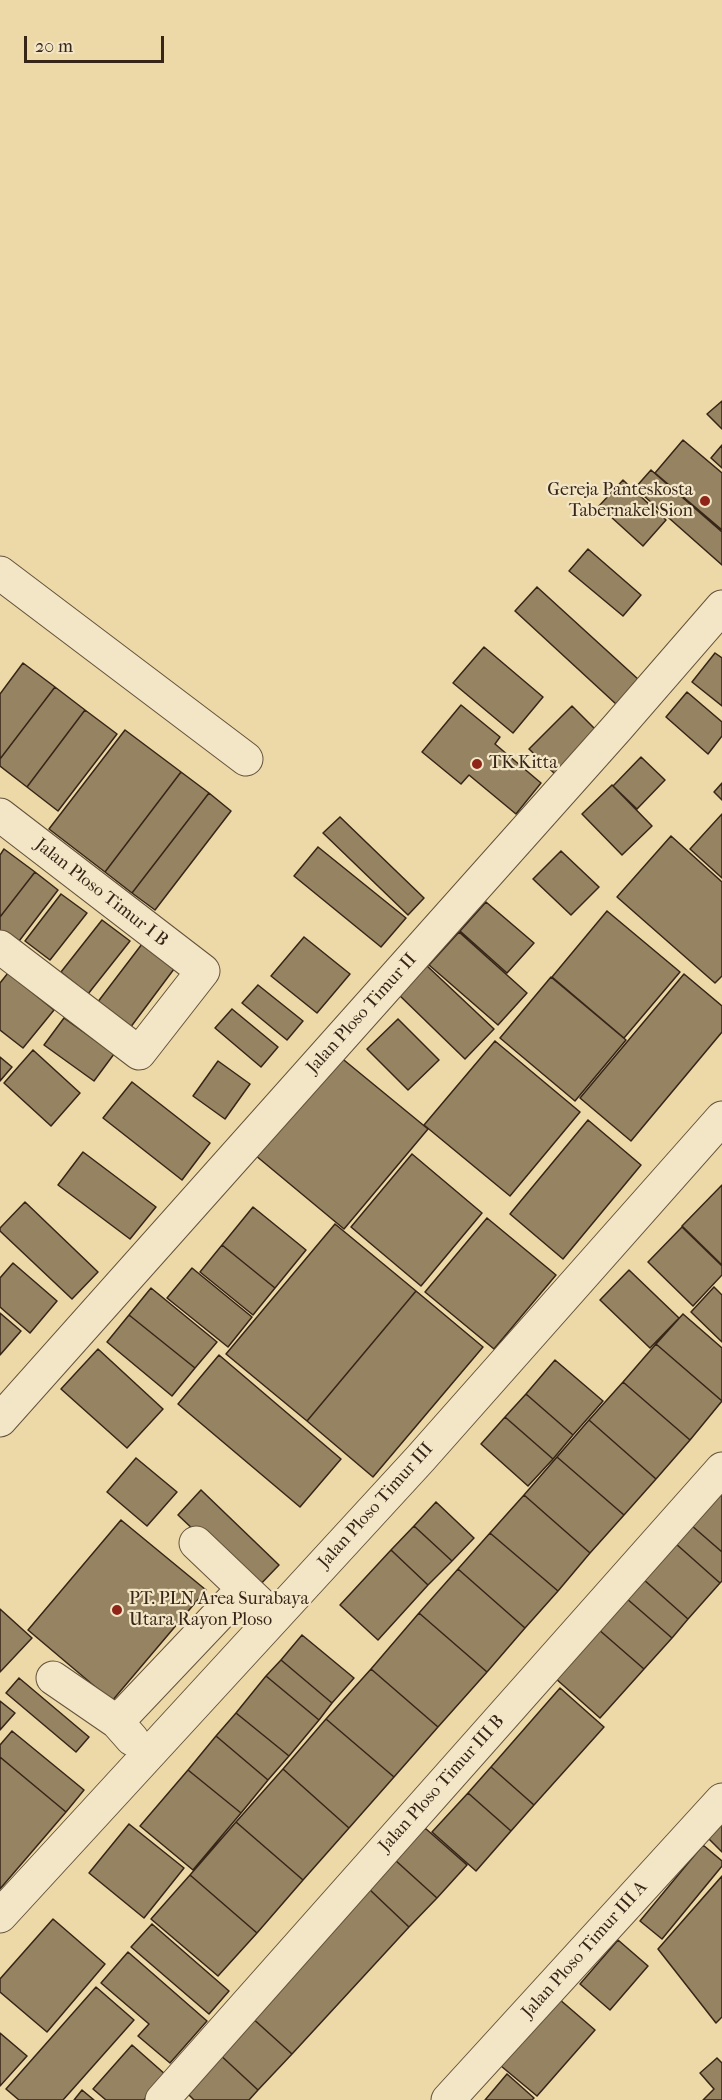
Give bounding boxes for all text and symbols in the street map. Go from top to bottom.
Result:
scale bar [27,24,166,62]
text: 20 m [35,36,73,57]
place label: Gereja Panteskosta Tabernakel Sion [547,480,693,522]
marker: Gereja Panteskosta Tabernakel Sion [698,494,712,508]
place label: TK Kitta [489,753,558,775]
marker: TK Kitta [470,757,484,771]
street label: Jalan Ploso Timur I B [30,834,172,952]
street label: Jalan Ploso Timur II [302,949,422,1079]
street label: Jalan Ploso Timur III [314,1439,438,1573]
place label: PT. PLN Area Surabaya Utara Rayon Ploso [129,1589,309,1632]
marker: PT. PLN Area Surabaya Utara Rayon Ploso [110,1603,124,1617]
street label: Jalan Ploso Timur III B [375,1711,509,1857]
street label: Jalan Ploso Timur III A [518,1877,652,2023]

